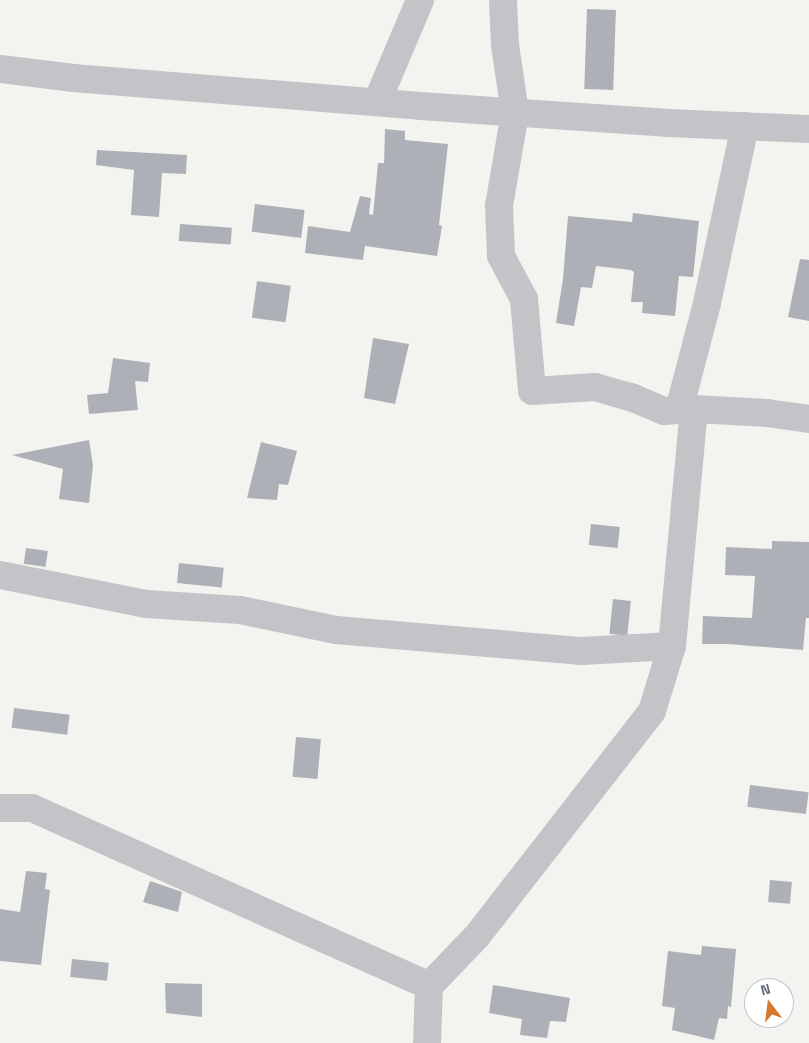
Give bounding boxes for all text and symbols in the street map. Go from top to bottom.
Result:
north arrow [744,978,794,1028]
text: N [759,980,772,999]

